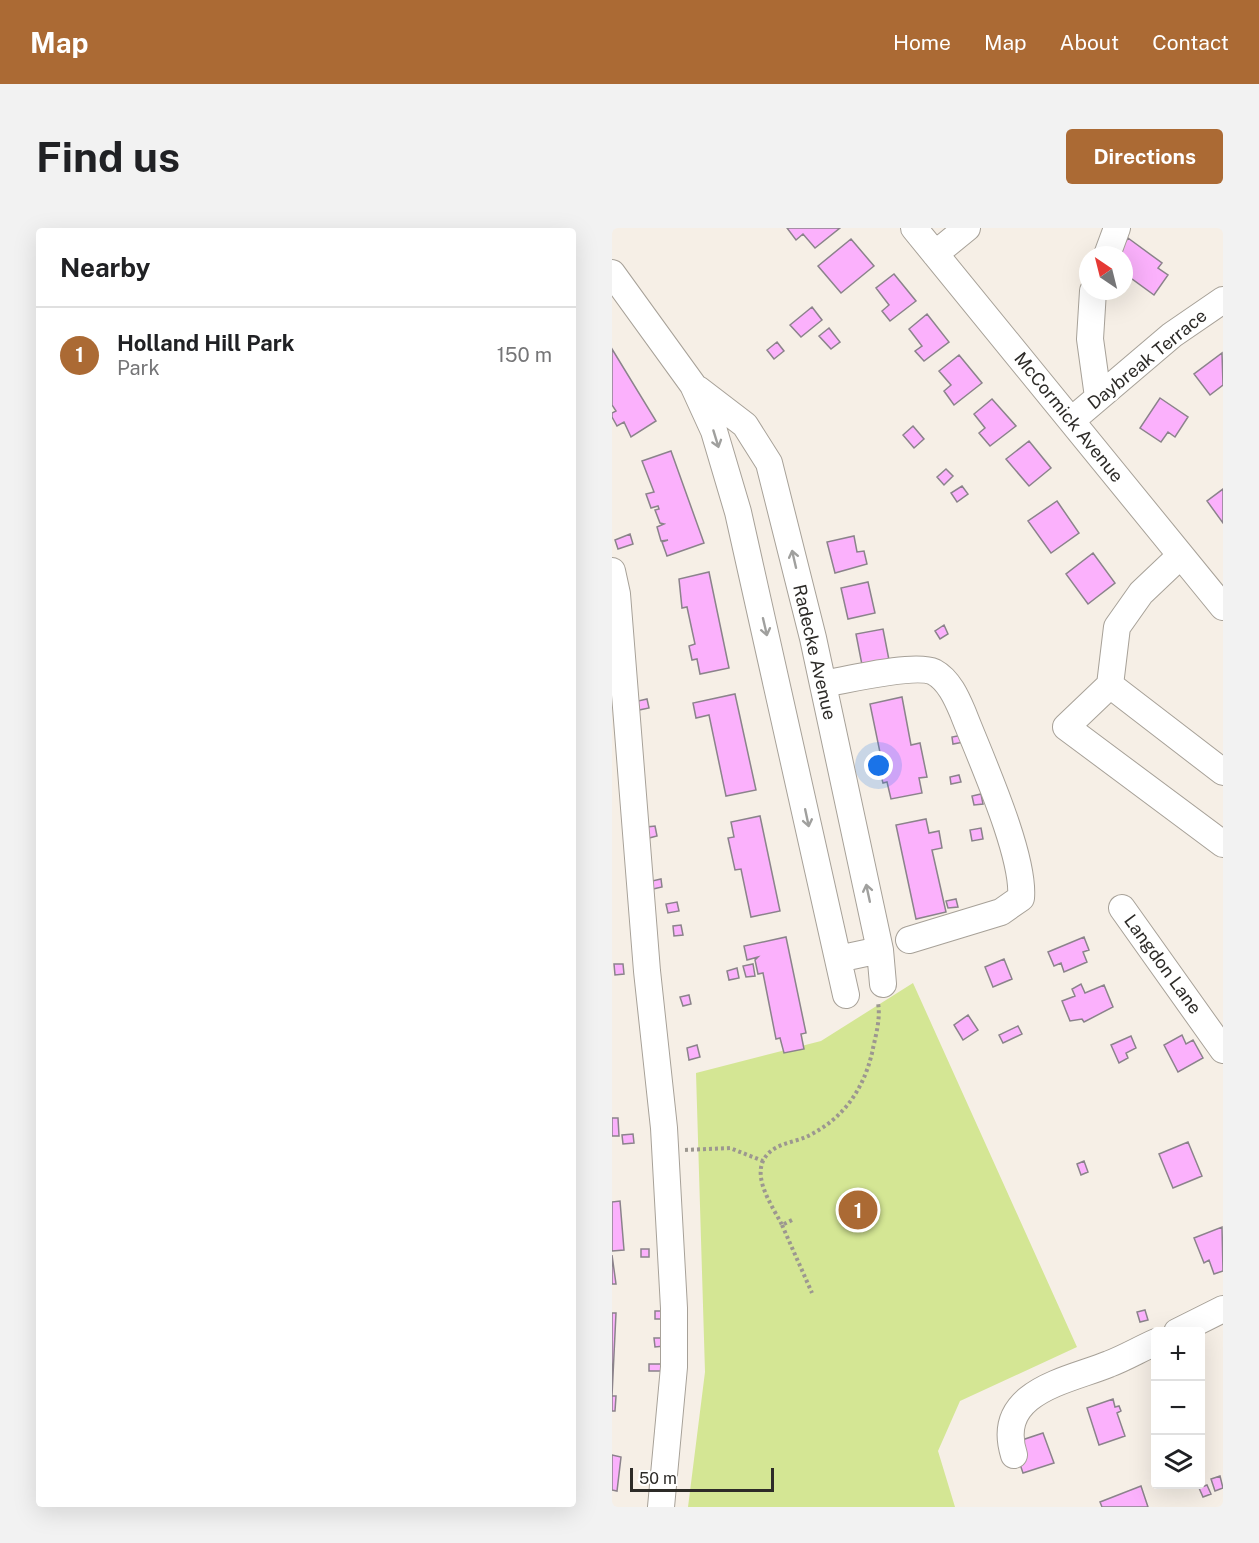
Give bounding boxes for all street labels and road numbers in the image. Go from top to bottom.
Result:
street label: Daybreak Terrace [1083,305,1211,413]
street label: McCormick Avenue [1010,348,1128,486]
street label: Radecke Avenue [789,582,841,722]
street label: Langdon Lane [1120,910,1206,1018]

